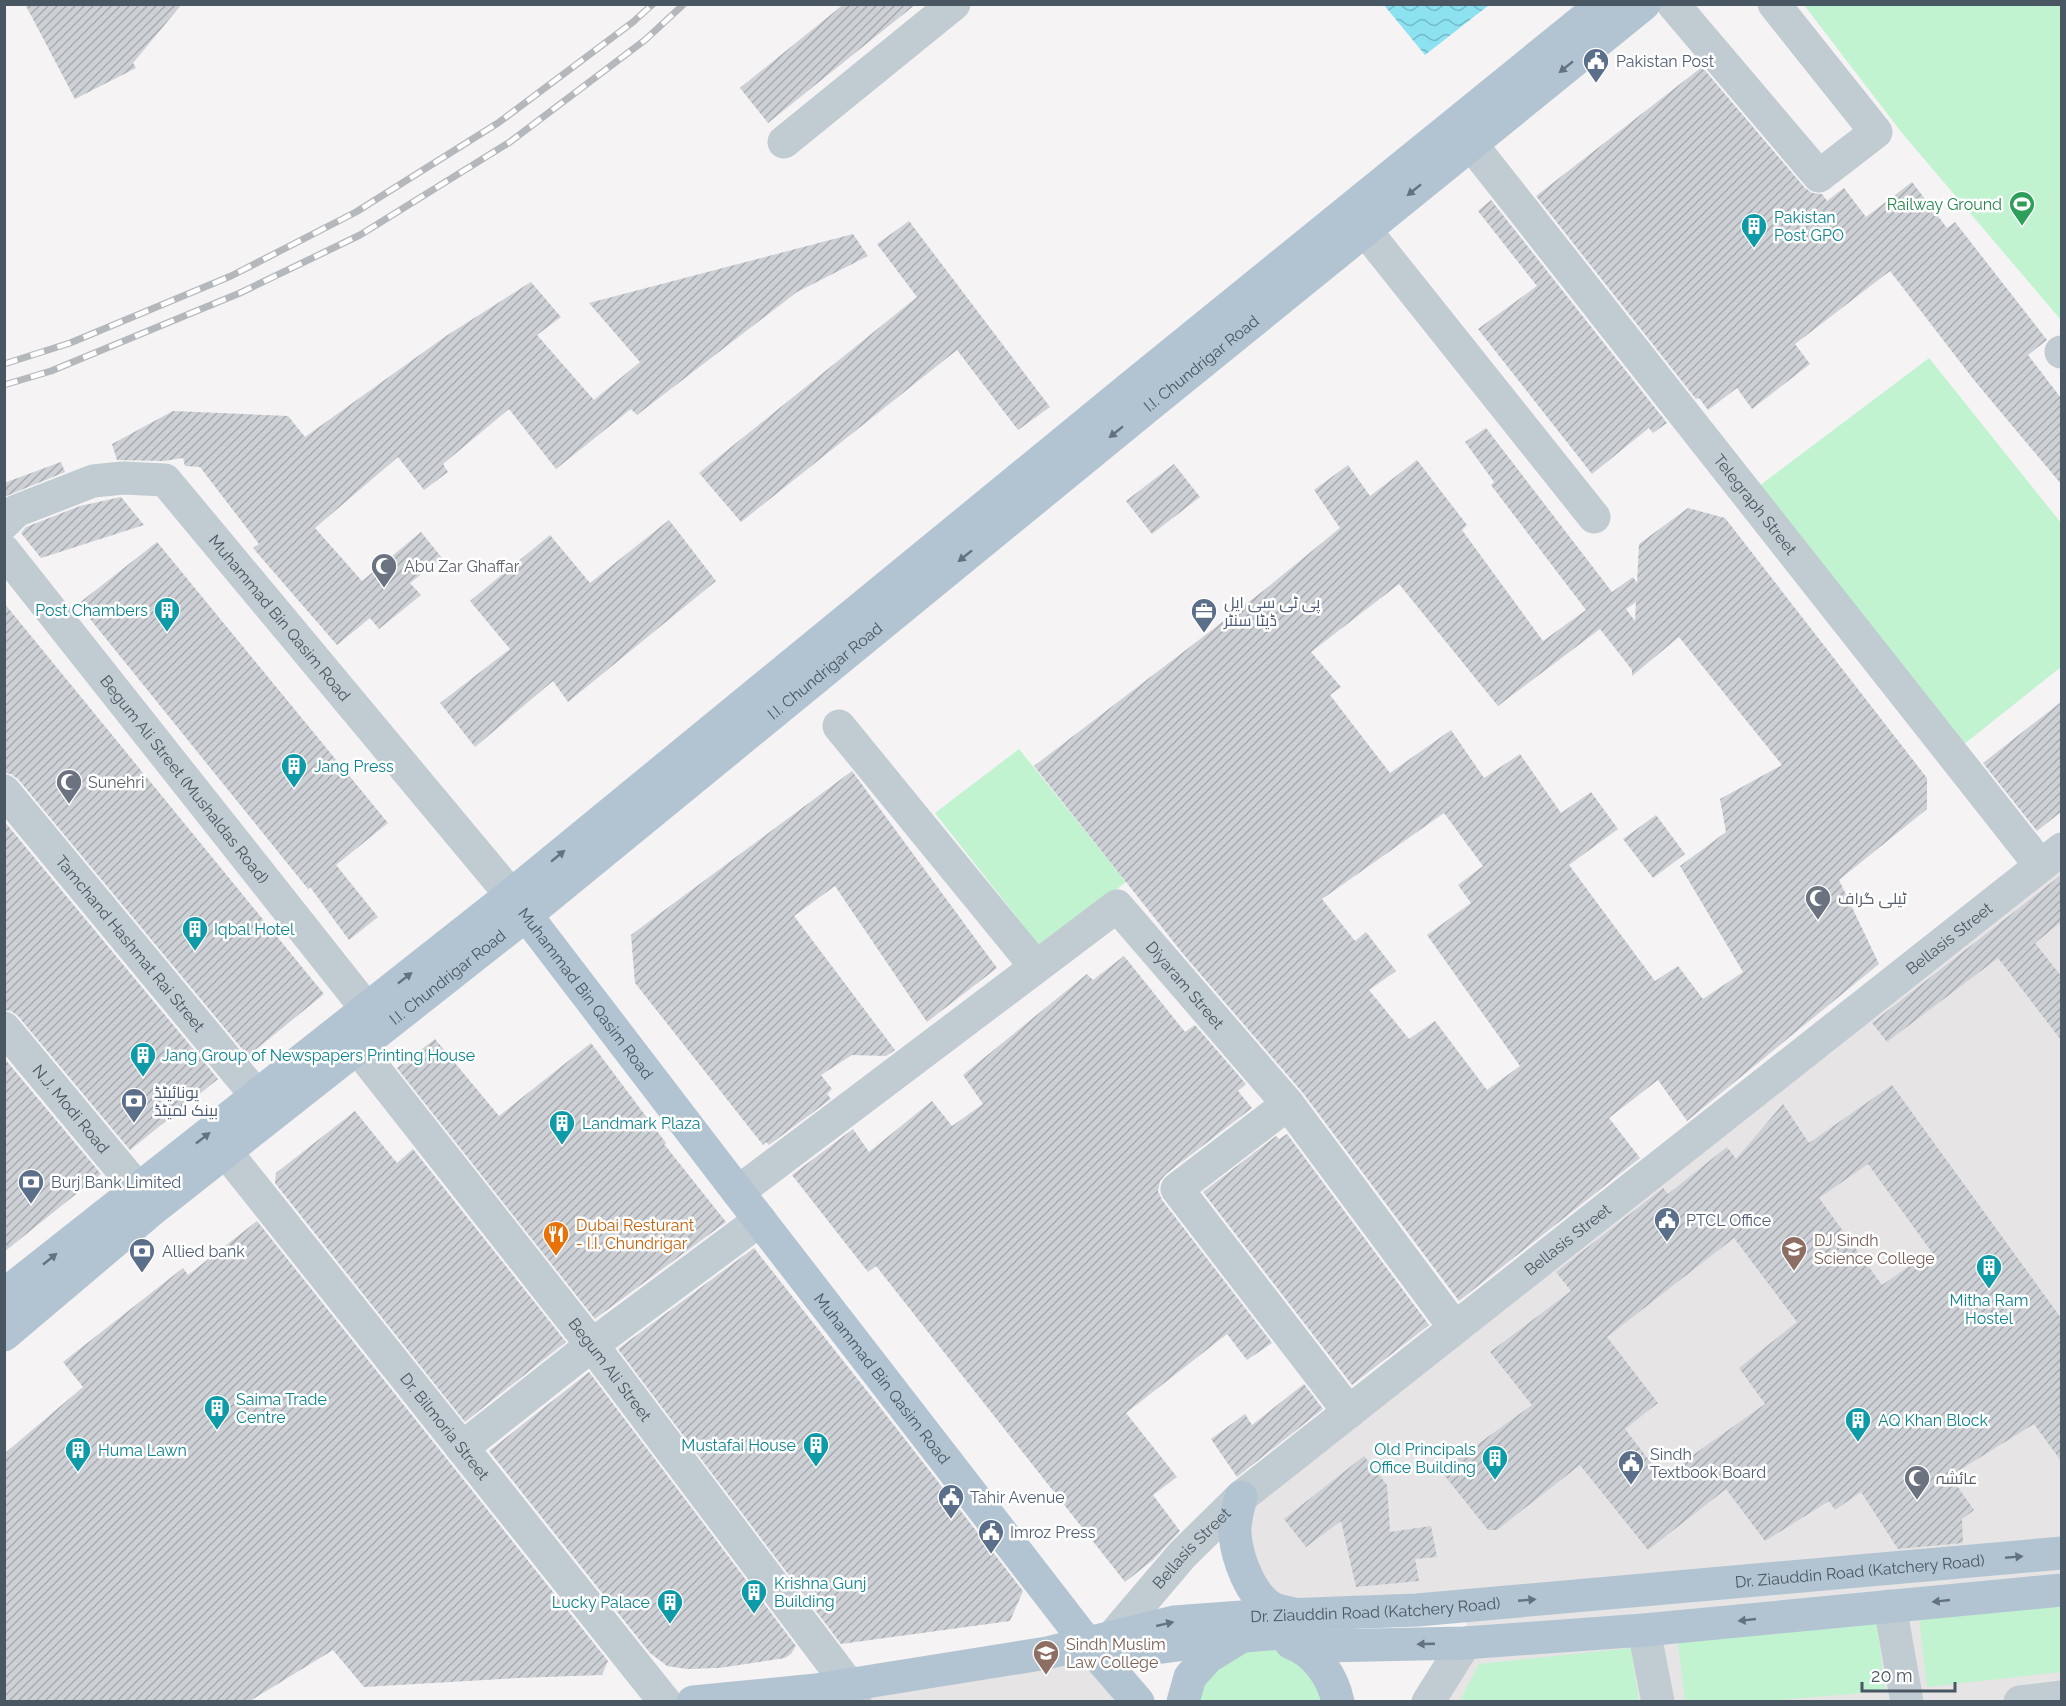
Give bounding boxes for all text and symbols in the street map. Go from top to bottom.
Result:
public building icon: Pakistan Post [1581,46,1611,84]
place label: Pakistan Post [1616,52,1715,71]
one-way arrow [1558,61,1574,74]
one-way arrow [1406,183,1422,196]
sports icon: Railway Ground [2007,189,2037,227]
place label: Railway Ground [1887,195,2002,214]
place label: Pakistan Post GPO [1774,208,1844,245]
building icon: Pakistan Post GPO [1739,211,1769,249]
street label: I.I. Chundrigar Road [1140,311,1263,416]
one-way arrow [1109,425,1124,438]
street label: Telegraph Street [1709,450,1801,559]
street label: Muhammad Bin Qasim Road [205,531,354,705]
one-way arrow [957,549,973,562]
mosque icon: Abu Zar Ghaffar [369,551,399,589]
place label: Abu Zar Ghaffar [404,557,520,576]
place label: پی ٹی سی ایل ڈیٹا سنٹر [1223,593,1321,630]
building icon: Post Chambers [152,595,182,633]
office icon: پی ٹی سی ایل ڈیٹا سنٹر [1189,596,1219,634]
place label: Post Chambers [35,601,148,620]
street label: I.I. Chundrigar Road [764,618,886,724]
street label: Begum Ali Street (Mushaldas Road) [96,671,273,887]
building icon: Jang Press [279,751,309,789]
place label: Jang Press [314,757,394,776]
mosque icon: Sunehri [54,767,84,805]
place label: Sunehri [88,773,144,792]
one-way arrow [550,850,566,863]
street label: Tamchand Hashmat Rai Street [51,852,209,1036]
mosque icon: ٹیلی گراف [1803,883,1833,921]
place label: ٹیلی گراف [1838,889,1907,909]
street label: Bellasis Street [1902,898,1997,979]
street label: Muhammad Bin Qasim Road [514,904,657,1083]
building icon: Iqbal Hotel [180,914,210,952]
place label: Iqbal Hotel [214,920,295,939]
street label: I.I. Chundrigar Road [386,926,510,1029]
street label: Diyaram Street [1142,937,1228,1033]
one-way arrow [397,971,413,984]
building icon: Jang Group of Newspapers Printing House [128,1040,158,1078]
place label: Jang Group of Newspapers Printing House [162,1046,475,1065]
street label: N.J. Modi Road [28,1061,113,1157]
place label: یونائیٹڈ بینک لمیٹڈ [154,1083,218,1120]
bank icon: یونائیٹڈ بینک لمیٹڈ [119,1086,149,1124]
building icon: Landmark Plaza [547,1108,577,1146]
place label: Landmark Plaza [582,1114,701,1133]
one-way arrow [195,1131,211,1144]
bank icon: Burj Bank Limited [16,1167,46,1205]
place label: Burj Bank Limited [51,1173,181,1192]
street label: Bellasis Street [1521,1199,1615,1280]
public building icon: PTCL Office [1652,1205,1682,1243]
place label: PTCL Office [1686,1211,1771,1230]
place label: Dubai Resturant - I.I. Chundrigar [576,1216,695,1253]
restaurant icon: Dubai Resturant - I.I. Chundrigar [541,1219,571,1257]
place label: DJ Sindh Science College [1814,1231,1935,1268]
school or university icon: DJ Sindh Science College [1779,1234,1809,1272]
bank icon: Allied bank [127,1236,157,1274]
place label: Allied bank [162,1242,245,1261]
one-way arrow [42,1252,58,1265]
building icon: Mitha Ram Hostel [1974,1252,2004,1290]
street label: Muhammad Bin Qasim Road [810,1290,954,1468]
place label: Mitha Ram Hostel [1950,1291,2028,1328]
street label: Begum Ali Street [564,1314,656,1426]
street label: Dr. Bilmoria Street [396,1369,493,1485]
place label: Saima Trade Centre [236,1390,327,1427]
building icon: Saima Trade Centre [202,1393,232,1431]
building icon: AQ Khan Block [1843,1405,1873,1443]
place label: AQ Khan Block [1878,1411,1989,1430]
building icon: Mustafai House [801,1430,831,1468]
building icon: Huma Lawn [63,1435,93,1473]
place label: Mustafai House [681,1436,796,1455]
place label: Old Principals Office Building [1369,1440,1476,1477]
place label: Huma Lawn [98,1441,187,1460]
building icon: Old Principals Office Building [1480,1443,1510,1481]
place label: Sindh Textbook Board [1650,1445,1766,1482]
public building icon: Sindh Textbook Board [1616,1448,1646,1486]
mosque icon: عائشہ [1902,1463,1932,1501]
place label: عائشہ [1936,1469,1977,1488]
public building icon: Tahir Avenue [936,1482,966,1520]
place label: Tahir Avenue [970,1488,1065,1507]
street label: Bellasis Street [1149,1503,1235,1593]
public building icon: Imroz Press [976,1517,1006,1555]
place label: Imroz Press [1010,1523,1096,1542]
street label: Dr. Ziauddin Road (Katchery Road) [1734,1551,1985,1592]
one-way arrow [2004,1552,2023,1562]
place label: Krishna Gunj Building [774,1574,866,1611]
building icon: Krishna Gunj Building [739,1577,769,1615]
building icon: Lucky Palace [655,1587,685,1625]
place label: Lucky Palace [552,1593,650,1612]
street label: Dr. Ziauddin Road (Katchery Road) [1250,1594,1501,1626]
one-way arrow [1517,1595,1536,1605]
one-way arrow [1931,1596,1950,1606]
one-way arrow [1737,1615,1756,1625]
one-way arrow [1156,1619,1174,1629]
place label: Sindh Muslim Law College [1066,1635,1166,1672]
school or university icon: Sindh Muslim Law College [1031,1638,1061,1676]
one-way arrow [1417,1640,1436,1649]
scale bar [1862,1655,1955,1693]
text: 20 m [1871,1665,1913,1686]

